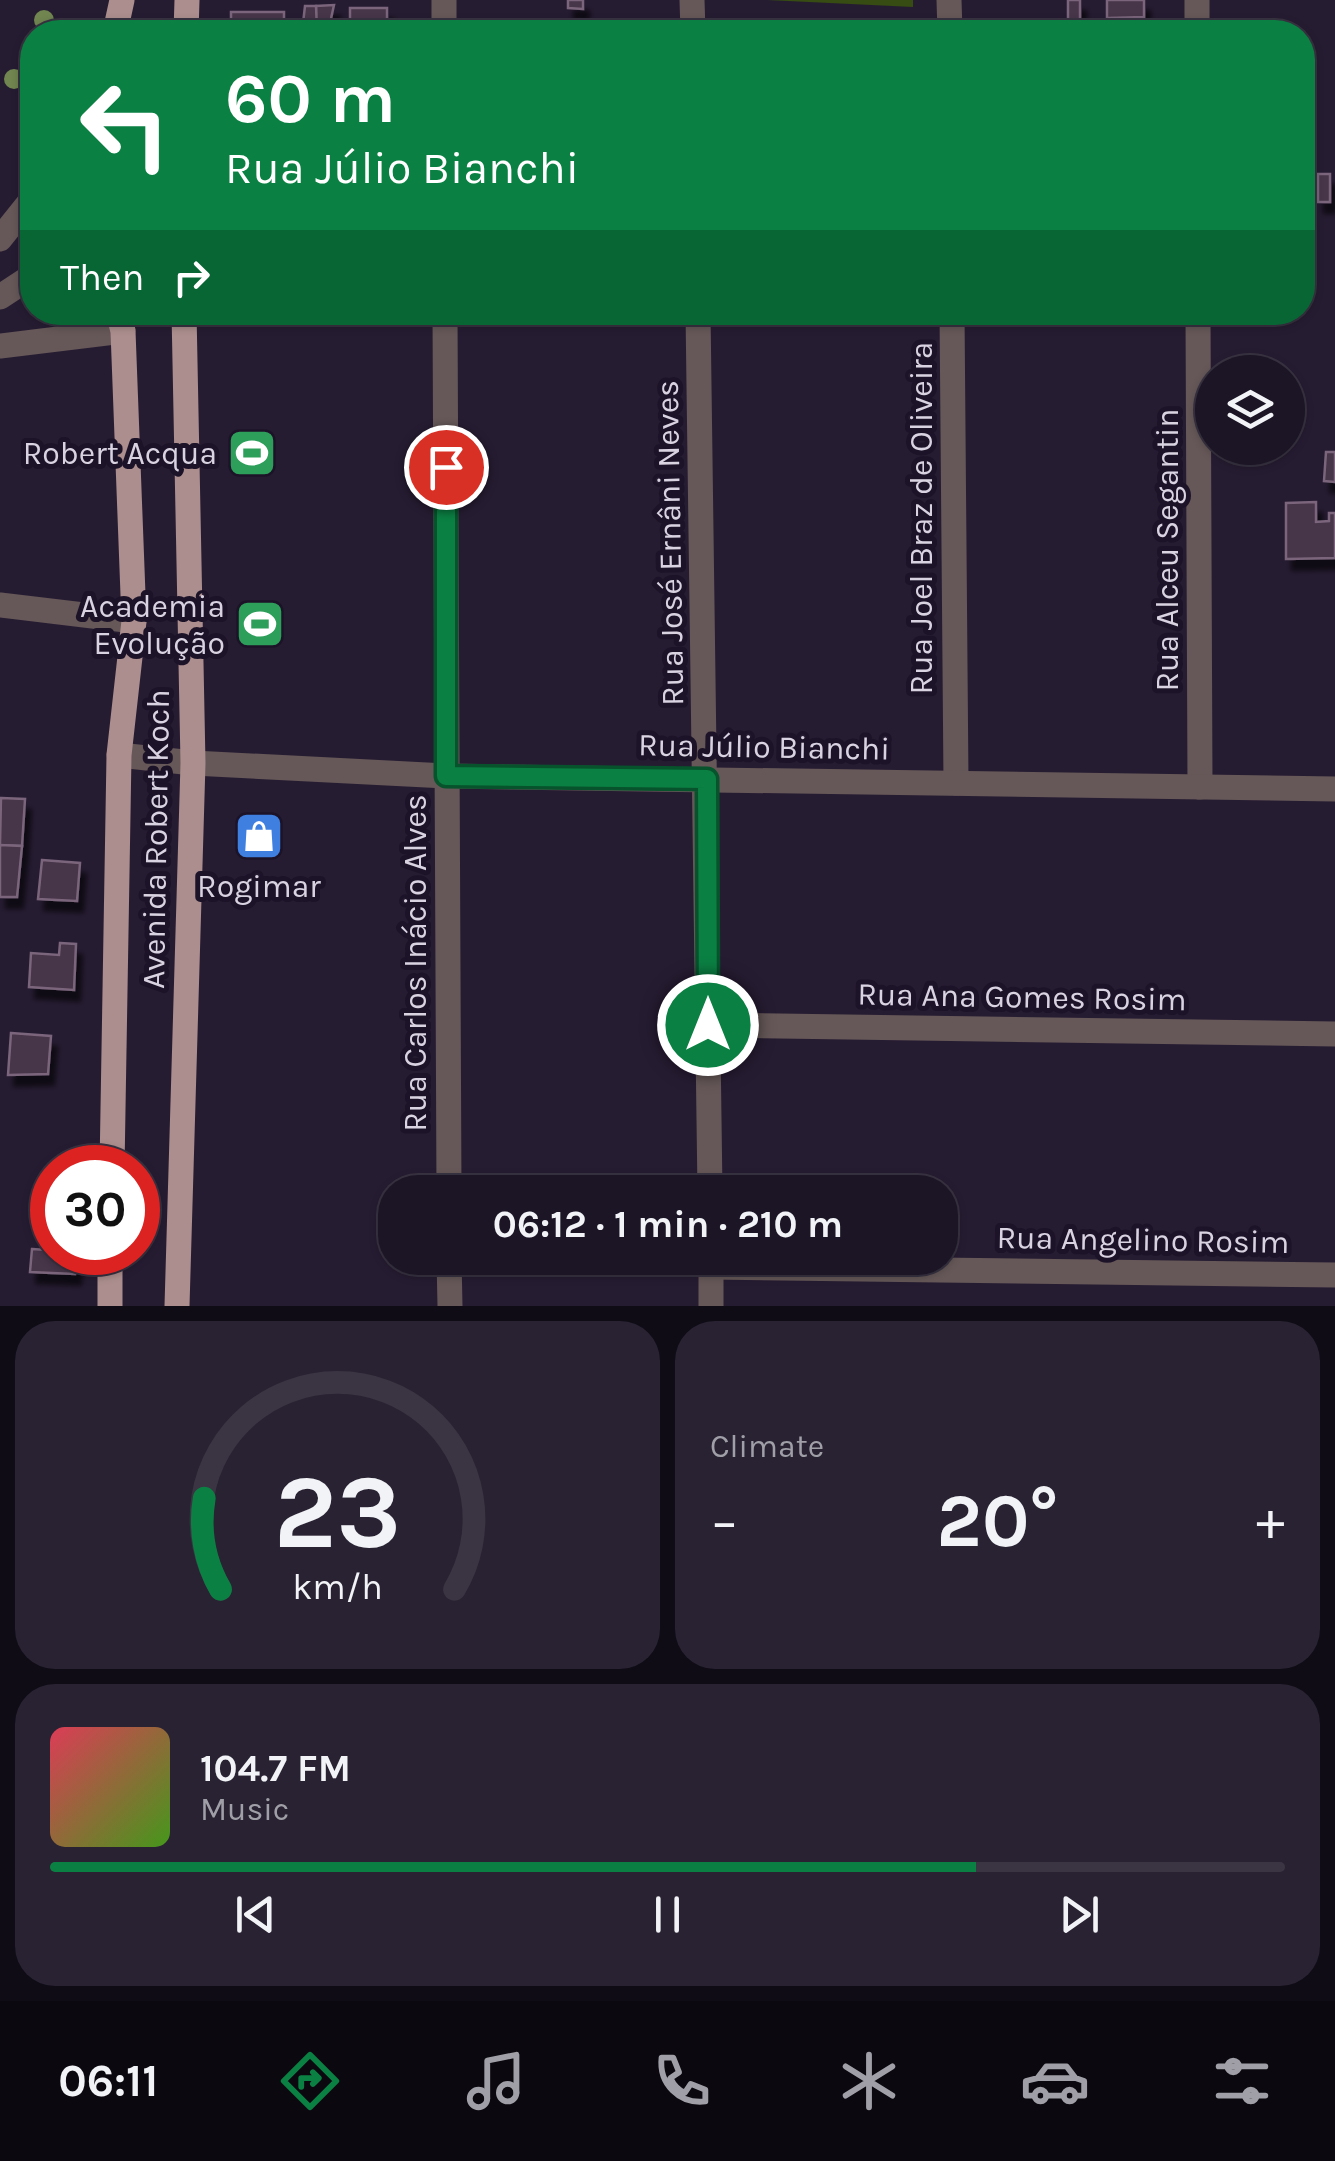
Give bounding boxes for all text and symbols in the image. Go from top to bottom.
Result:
text: 60 m [225,58,396,140]
icon: left [60,60,190,190]
text: Rua Júlio Bianchi [225,142,579,194]
icon: right [164,250,219,305]
text: Then [60,255,144,300]
street label: Rua Joel Braz de Oliveira [903,342,940,694]
map controls [1195,355,1305,465]
button: layers [1195,355,1305,465]
street label: Rua José Ernâni Neves [649,380,691,706]
street label: Rua Alceu Segantin [1149,408,1186,692]
pin [404,425,489,510]
sports icon: Robert Acqua [226,427,278,479]
place label: Robert Acqua [23,435,217,472]
icon: arrive [419,440,474,495]
place label: Academia Evolução [80,588,225,662]
sports icon: Academia Evolução [234,598,286,650]
street label: Avenida Robert Koch [135,689,177,989]
street label: Rua Júlio Bianchi [638,726,890,768]
street label: Rua Carlos Inácio Alves [397,794,434,1132]
shop icon: Rogimar [233,810,285,862]
place label: Rogimar [197,868,321,905]
position arrow [656,973,760,1077]
street label: Rua Ana Gomes Rosim [857,976,1187,1018]
speed limit sign: 30 [30,1145,160,1275]
text: 06:12 · 1 min · 210 m [493,1202,843,1247]
street label: Rua Angelino Rosim [996,1219,1290,1261]
text: Climate [710,1428,824,1465]
text: 23 [274,1452,401,1573]
text: 20° [937,1477,1058,1565]
text: − [710,1489,739,1553]
text: + [1256,1489,1285,1553]
text: km/h [292,1566,383,1608]
text: 104.7 FM [200,1746,351,1791]
text: Music [200,1791,289,1828]
icon: previous [228,1887,283,1942]
icon: pause [640,1887,695,1942]
icon: next [1052,1887,1107,1942]
icon: directions [275,2046,345,2116]
icon: music [461,2046,531,2116]
icon: phone [647,2046,717,2116]
icon: climate [834,2046,904,2116]
icon: car [1020,2046,1090,2116]
icon: filters [1207,2046,1277,2116]
text: 06:11 [58,2055,158,2107]

